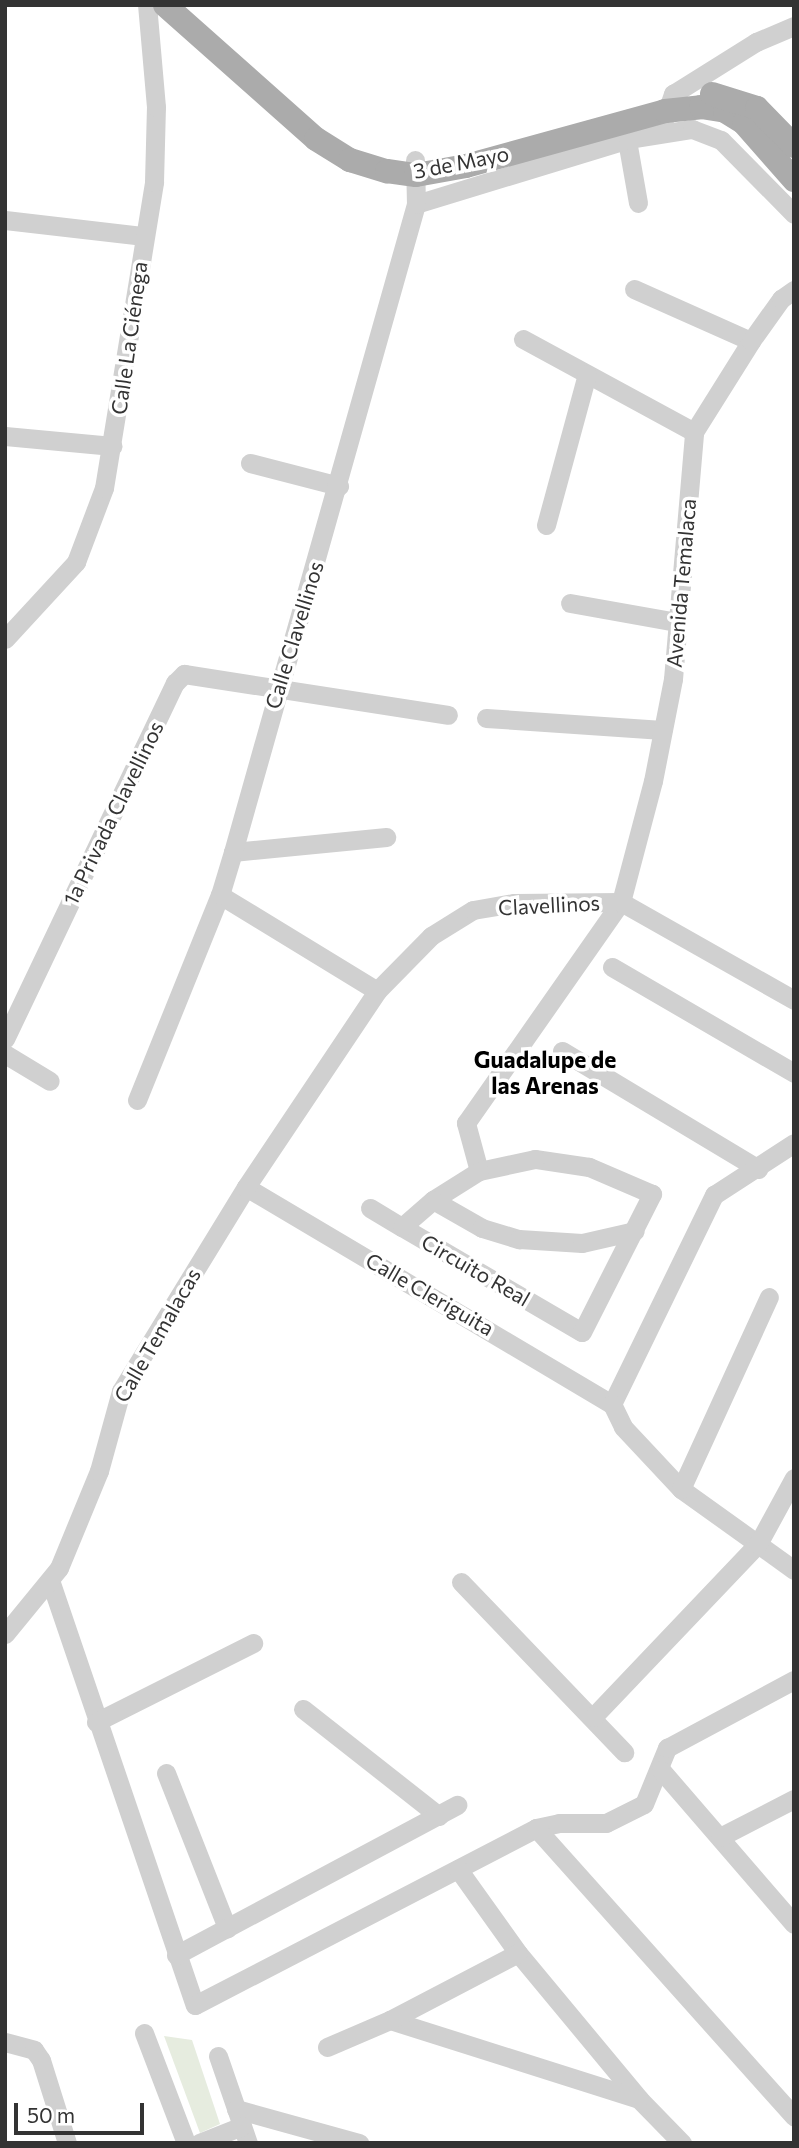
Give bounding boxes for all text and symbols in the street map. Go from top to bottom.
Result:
street label: 3 de Mayo [411,140,511,184]
street label: Calle La Ciénega [106,260,152,416]
street label: Avenida Temalaca [661,497,701,669]
street label: Calle Clavellinos [260,558,328,712]
street label: 1a Privada Clavellinos [57,717,169,909]
street label: Clavellinos [497,890,601,920]
district label: Guadalupe de las Arenas [474,1045,616,1099]
street label: Circuito Real [417,1229,535,1311]
street label: Calle Cleriguita [361,1247,499,1341]
street label: Calle Temalacas [108,1263,206,1407]
scale bar [18,2088,147,2132]
text: 50 m [27,2102,75,2127]

